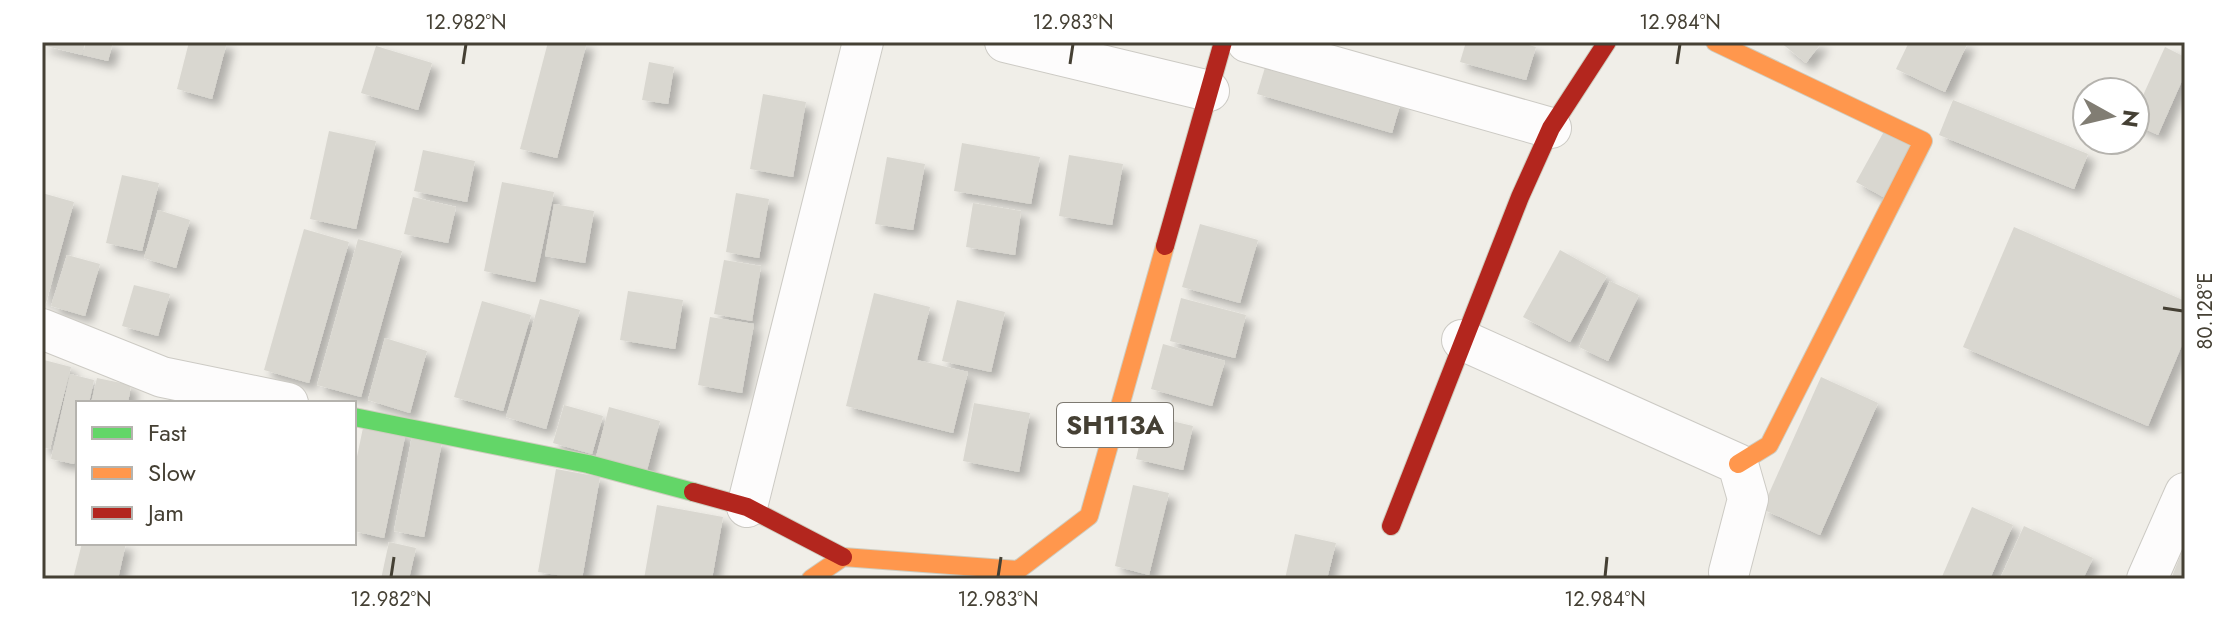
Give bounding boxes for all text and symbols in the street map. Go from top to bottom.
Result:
text: 12.982°N [425,8,507,37]
text: 12.983°N [1033,8,1113,37]
text: 12.984°N [1639,8,1721,37]
north arrow [2071,76,2151,156]
text: N [2114,108,2148,130]
text: 80.128°E [2191,273,2220,349]
legend [76,401,356,545]
road number: SH113A [1057,403,1173,447]
text: Fast [148,415,186,450]
text: Slow [148,455,196,490]
text: Jam [145,495,184,530]
text: 12.982°N [350,585,432,614]
text: 12.983°N [958,585,1038,614]
text: 12.984°N [1564,585,1646,614]

